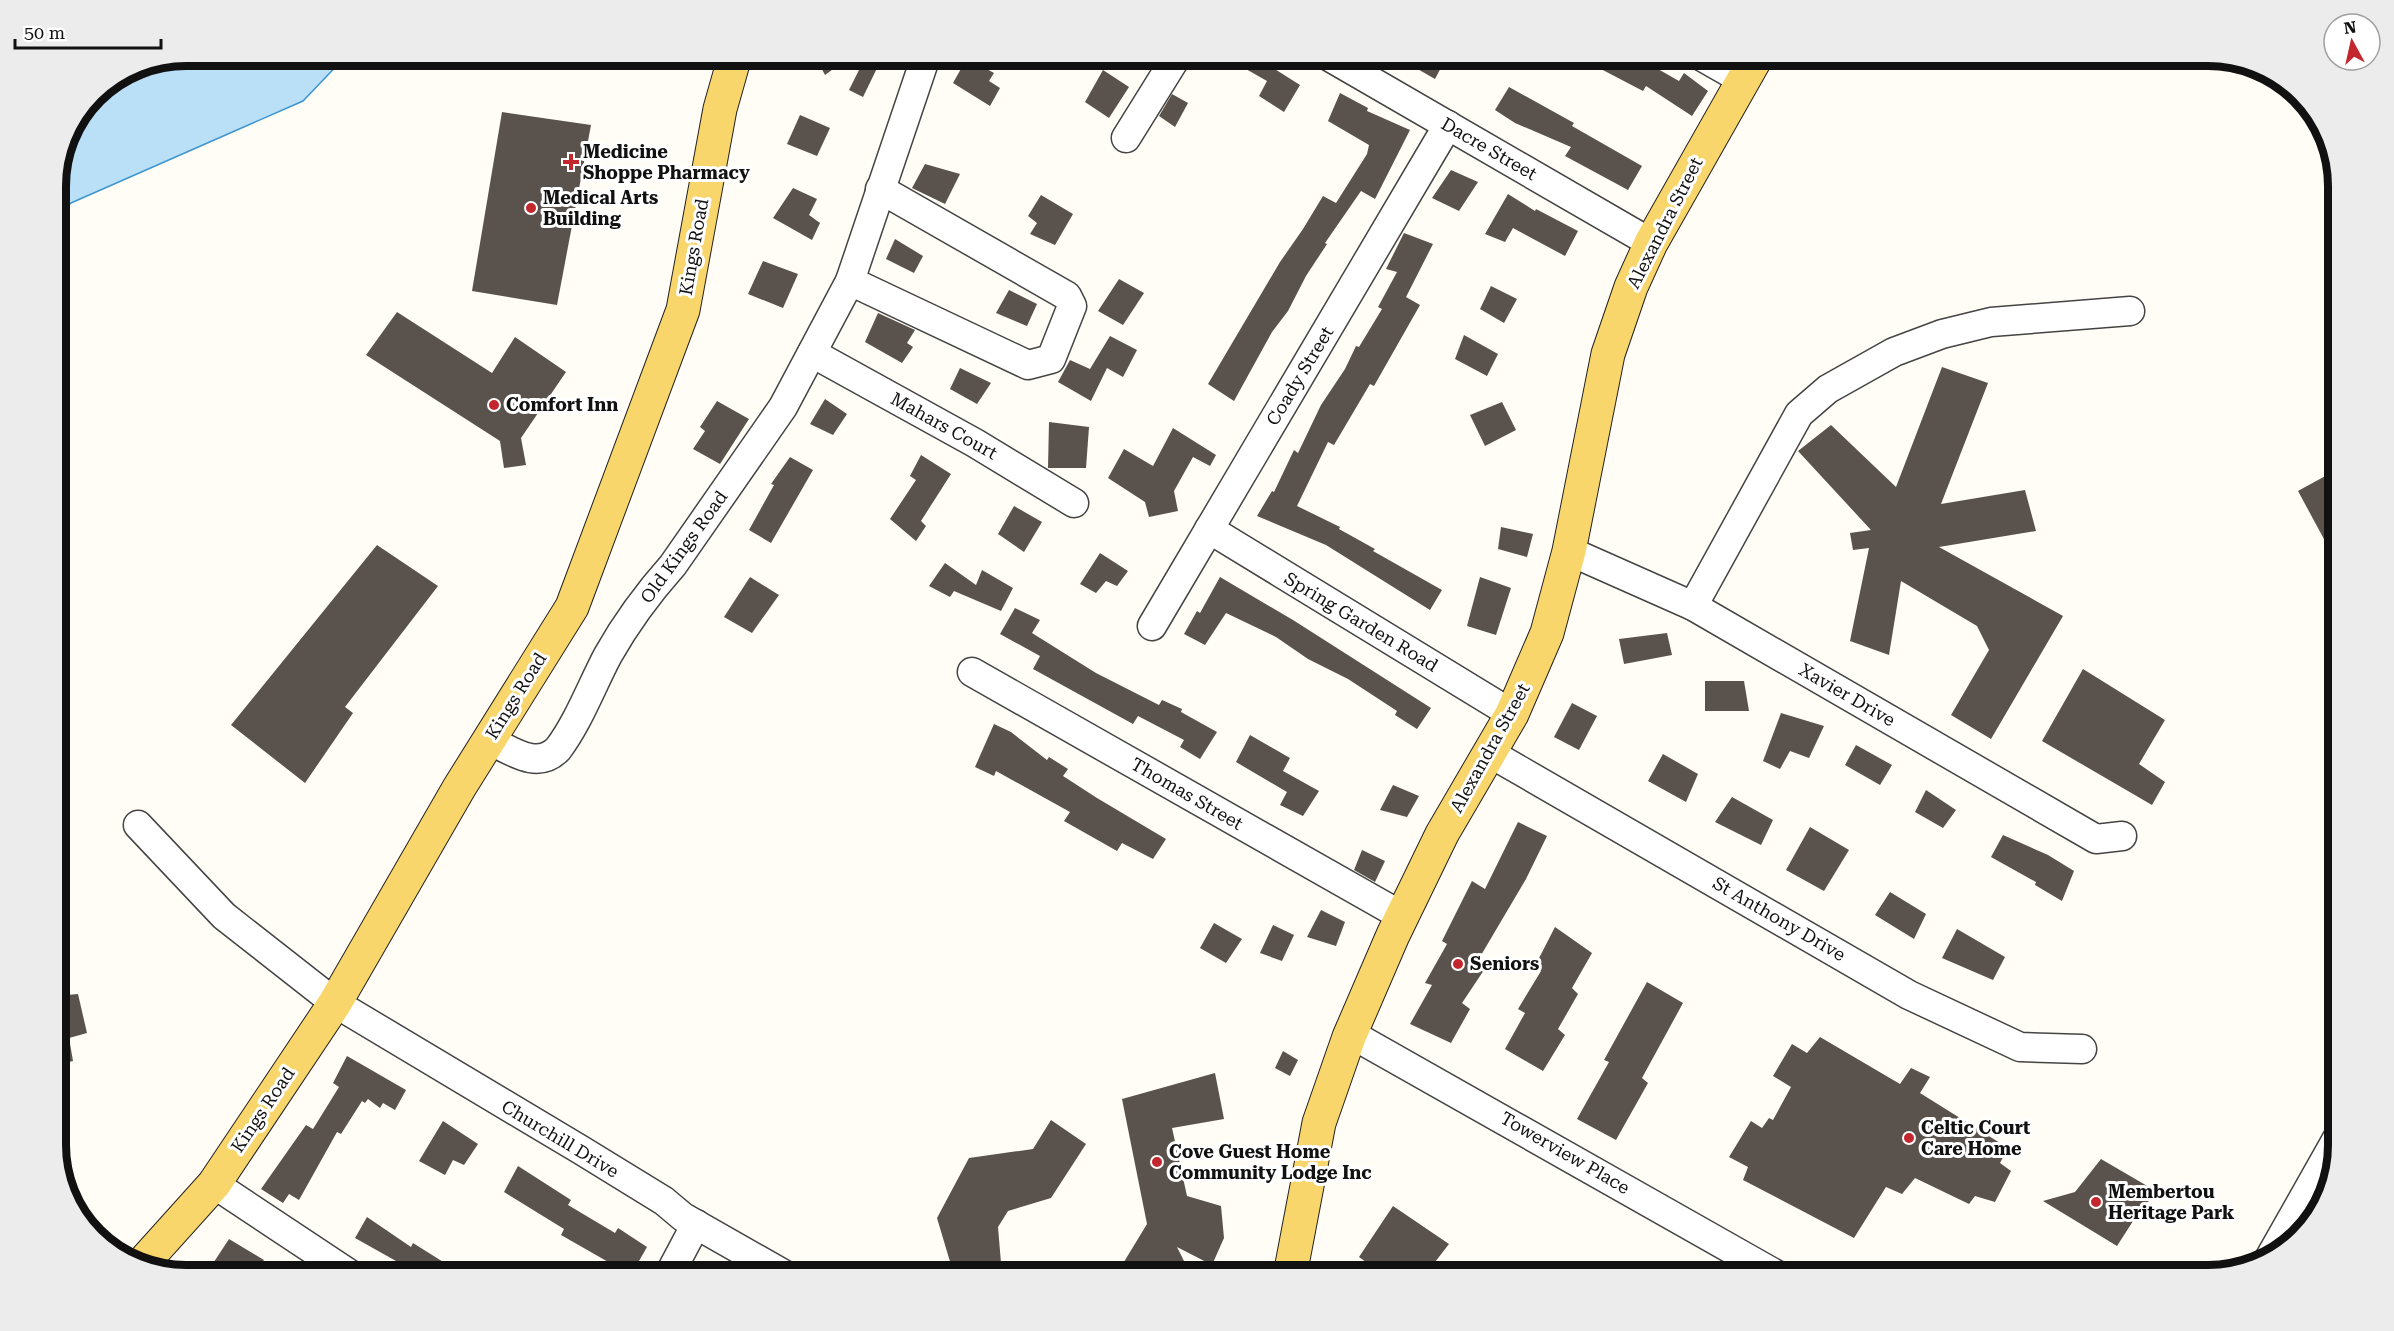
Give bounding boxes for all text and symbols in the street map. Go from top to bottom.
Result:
scale bar [15,12,160,50]
north arrow [2322,12,2382,72]
text: N [2343,17,2357,38]
text: 50 m [24,22,65,43]
street label: Dacre Street [1438,113,1541,185]
place label: Medicine Shoppe Pharmacy [583,141,750,183]
street label: Alexandra Street [1622,153,1707,292]
marker: Medicine Shoppe Pharmacy [564,155,578,169]
place label: Medical Arts Building [543,187,658,229]
street label: Kings Road [675,196,712,297]
marker: Medical Arts Building [524,201,538,215]
street label: Coady Street [1262,322,1338,429]
street label: Mahars Court [887,388,1001,464]
place label: Comfort Inn [506,394,618,415]
marker: Comfort Inn [487,398,501,412]
street label: Old Kings Road [636,486,732,607]
street label: Spring Garden Road [1281,567,1442,676]
street label: Kings Road [481,648,551,743]
street label: Xavier Drive [1796,659,1899,731]
street label: Alexandra Street [1445,679,1534,816]
street label: Thomas Street [1128,753,1247,834]
street label: St Anthony Drive [1709,872,1849,965]
place label: Seniors [1470,953,1539,974]
marker: Seniors [1451,957,1465,971]
street label: Kings Road [227,1063,299,1156]
street label: Churchill Drive [498,1095,623,1182]
street label: Towerview Place [1497,1107,1634,1198]
place label: Celtic Court Care Home [1921,1117,2030,1159]
marker: Celtic Court Care Home [1902,1131,1916,1145]
place label: Cove Guest Home Community Lodge Inc [1169,1141,1372,1183]
marker: Cove Guest Home Community Lodge Inc [1150,1155,1164,1169]
place label: Membertou Heritage Park [2108,1181,2235,1223]
marker: Membertou Heritage Park [2089,1195,2103,1209]

